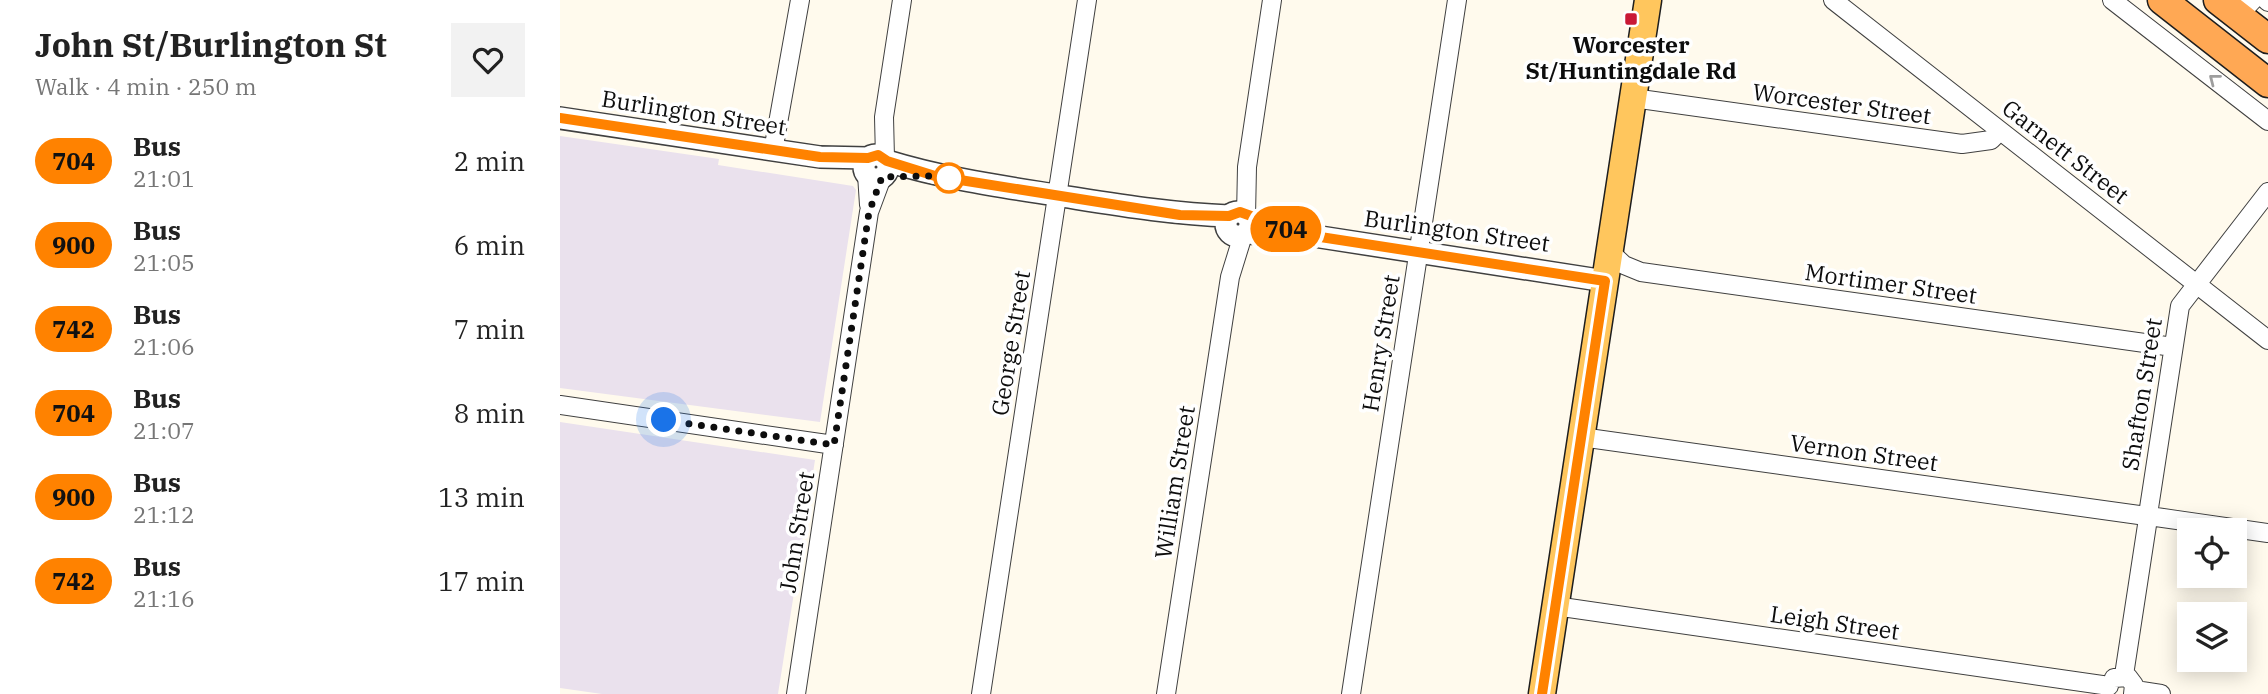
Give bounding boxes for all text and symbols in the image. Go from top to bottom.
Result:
marker: Worcester St/Huntingdale Rd [1623,11,1639,27]
text: John St/Burlington St [35,23,387,66]
button: heart [451,23,525,97]
place label: Worcester St/Huntingdale Rd [1525,29,1737,85]
text: Walk · 4 min · 250 m [35,71,257,101]
one-way arrow [2210,75,2222,88]
street label: Worcester Street [1751,76,1933,130]
street label: Burlington Street [599,83,789,141]
street label: Garnett Street [1997,92,2135,210]
text: Bus [133,129,181,163]
text: 2 min [454,144,525,178]
text: 704 [52,145,95,177]
text: 21:01 [133,163,195,193]
unlabelled marker [934,163,964,193]
street label: Burlington Street [1362,202,1552,258]
line badge: 704 [1246,206,1326,252]
text: Bus [133,213,181,247]
text: 704 [1264,213,1308,245]
text: 6 min [454,228,525,262]
text: 900 [52,229,95,261]
text: 21:05 [133,247,195,277]
street label: Mortimer Street [1803,256,1979,310]
street label: George Street [984,268,1036,418]
street label: Henry Street [1354,272,1406,414]
text: Bus [133,297,181,331]
text: 7 min [454,312,525,346]
text: 742 [52,313,95,345]
street label: Shafton Street [2114,316,2168,472]
text: 21:06 [133,331,195,361]
text: Bus [133,381,181,415]
text: 8 min [454,396,525,430]
text: 704 [52,397,95,429]
your location [646,402,681,437]
street label: William Street [1147,403,1201,561]
text: 21:07 [133,415,195,445]
street label: Vernon Street [1788,427,1940,477]
text: Bus [133,465,181,499]
street label: John Street [772,469,820,595]
text: 13 min [438,480,525,514]
text: 900 [52,481,95,513]
text: 21:12 [133,499,195,529]
map controls [2177,518,2247,672]
button: locate [2177,518,2247,588]
text: Bus [133,549,181,583]
text: 17 min [438,564,525,598]
text: 742 [52,565,95,597]
text: 21:16 [133,583,195,613]
street label: Leigh Street [1769,598,1901,646]
button: layers [2177,602,2247,672]

